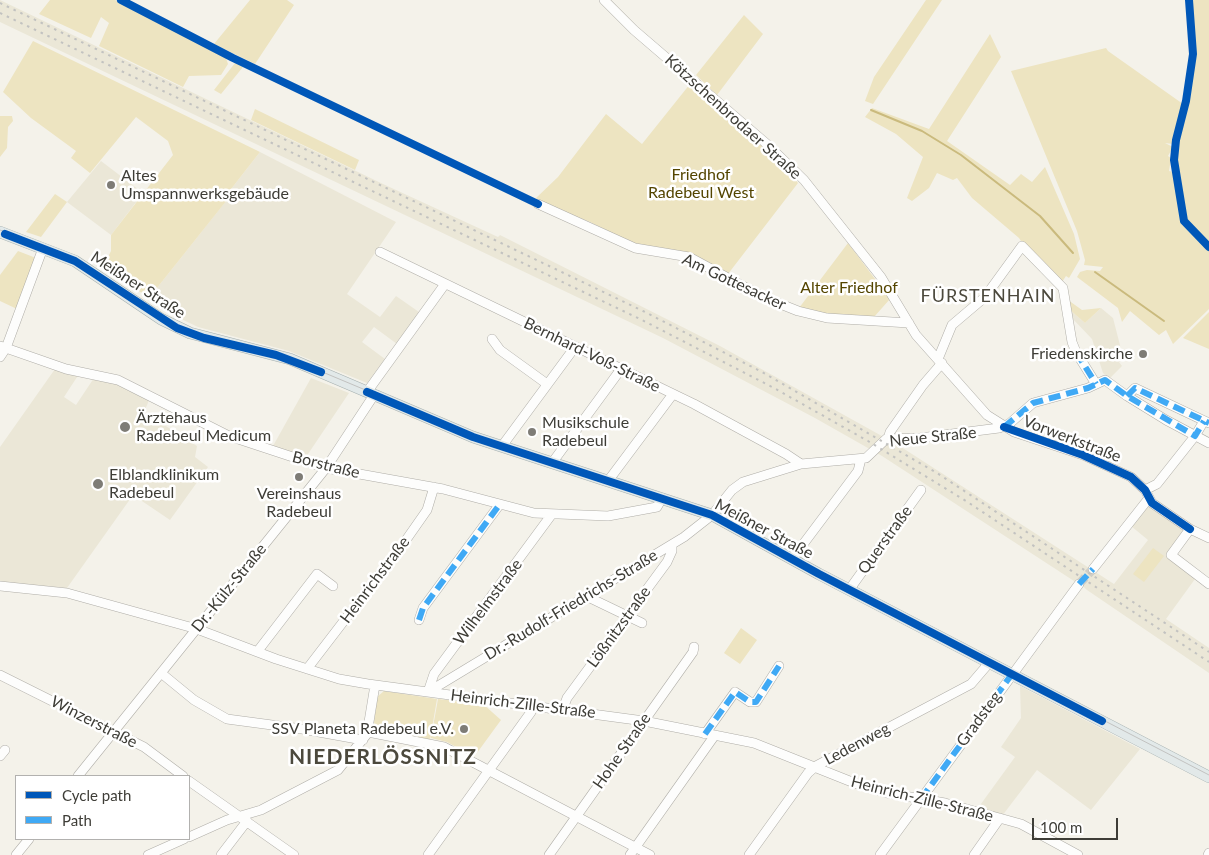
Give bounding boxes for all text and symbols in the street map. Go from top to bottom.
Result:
street label: Kötzschenbrodaer Straße [661,51,805,183]
park label: Friedhof Radebeul West [648,165,754,203]
place label: Altes Umspannwerksgebäude [121,166,289,204]
marker: Altes Umspannwerksgebäude [105,179,117,191]
street label: Meißner Straße [87,247,189,323]
street label: Am Gottesacker [679,250,789,314]
park label: Alter Friedhof [800,278,898,298]
district label: FÜRSTENHAIN [919,285,1057,307]
street label: Bernhard-Voß-Straße [521,314,663,396]
place label: Friedenskirche [1031,344,1133,364]
marker: Friedenskirche [1137,348,1149,360]
place label: Ärztehaus Radebeul Medicum [136,408,271,446]
street label: Vorwerkstraße [1020,412,1124,466]
place label: Musikschule Radebeul [542,413,629,451]
marker: Ärztehaus Radebeul Medicum [118,420,132,434]
street label: Neue Straße [889,423,977,451]
marker: Musikschule Radebeul [526,426,538,438]
street label: Borstraße [290,447,362,483]
place label: Elblandklinikum Radebeul [109,465,219,503]
marker: Vereinshaus Radebeul [293,471,305,483]
marker: Elblandklinikum Radebeul [91,477,105,491]
place label: Vereinshaus Radebeul [257,484,341,522]
street label: Meißner Straße [711,495,817,563]
street label: Querstraße [854,502,916,578]
street label: Heinrichstraße [336,533,414,627]
street label: Dr.-Külz-Straße [187,540,271,636]
street label: Dr.-Rudolf-Friedrichs-Straße [481,546,661,664]
street label: Wilhelmstraße [449,555,527,649]
street label: Lößnitzstraße [583,583,655,671]
street label: Heinrich-Zille-Straße [449,686,597,722]
street label: Gradsteg [953,688,1005,750]
street label: Winzerstraße [47,692,141,752]
street label: Hohe Straße [589,709,655,793]
place label: SSV Planeta Radebeul e.V. [272,719,454,739]
street label: Ledenweg [821,719,893,769]
marker: SSV Planeta Radebeul e.V. [458,723,470,735]
district label: NIEDERLÖSSNITZ [287,744,479,770]
street label: Heinrich-Zille-Straße [849,772,995,826]
legend [15,775,190,840]
text: Cycle path [62,786,131,804]
scale bar [1034,808,1120,840]
text: Path [62,811,92,829]
text: 100 m [1040,818,1082,836]

